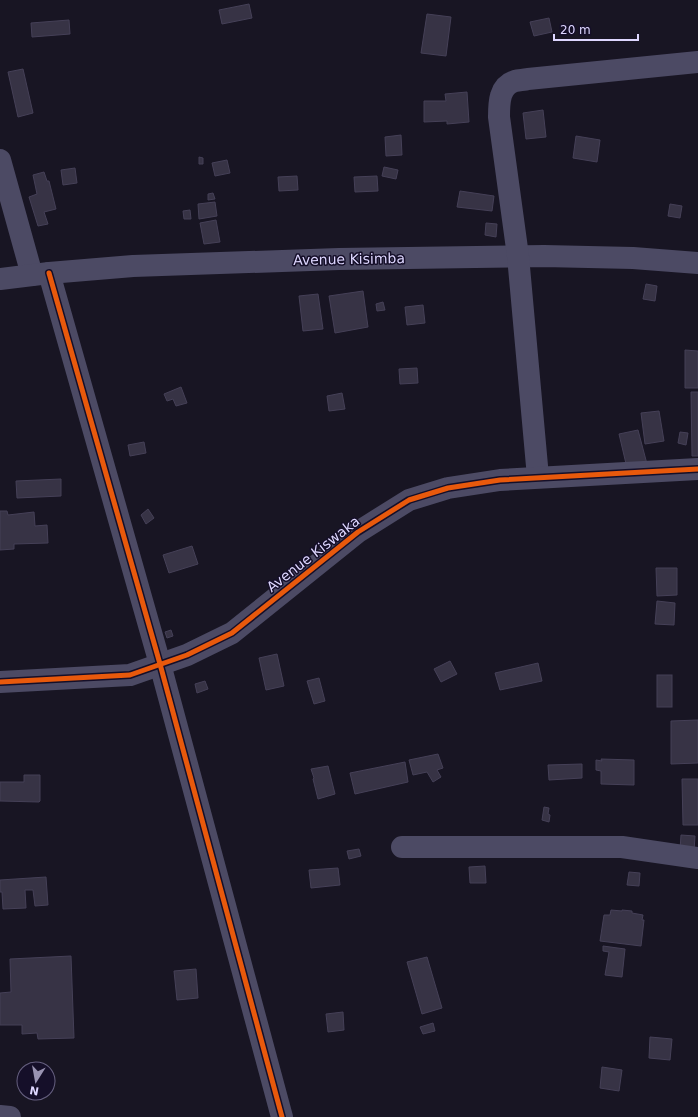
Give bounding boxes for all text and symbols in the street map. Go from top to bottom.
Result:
scale bar [554,16,638,42]
text: 20 m [560,23,591,37]
street label: Avenue Kisimba [293,250,405,268]
street label: Avenue Kiswaka [263,513,363,595]
north arrow [16,1061,56,1101]
text: N [28,1083,40,1098]

